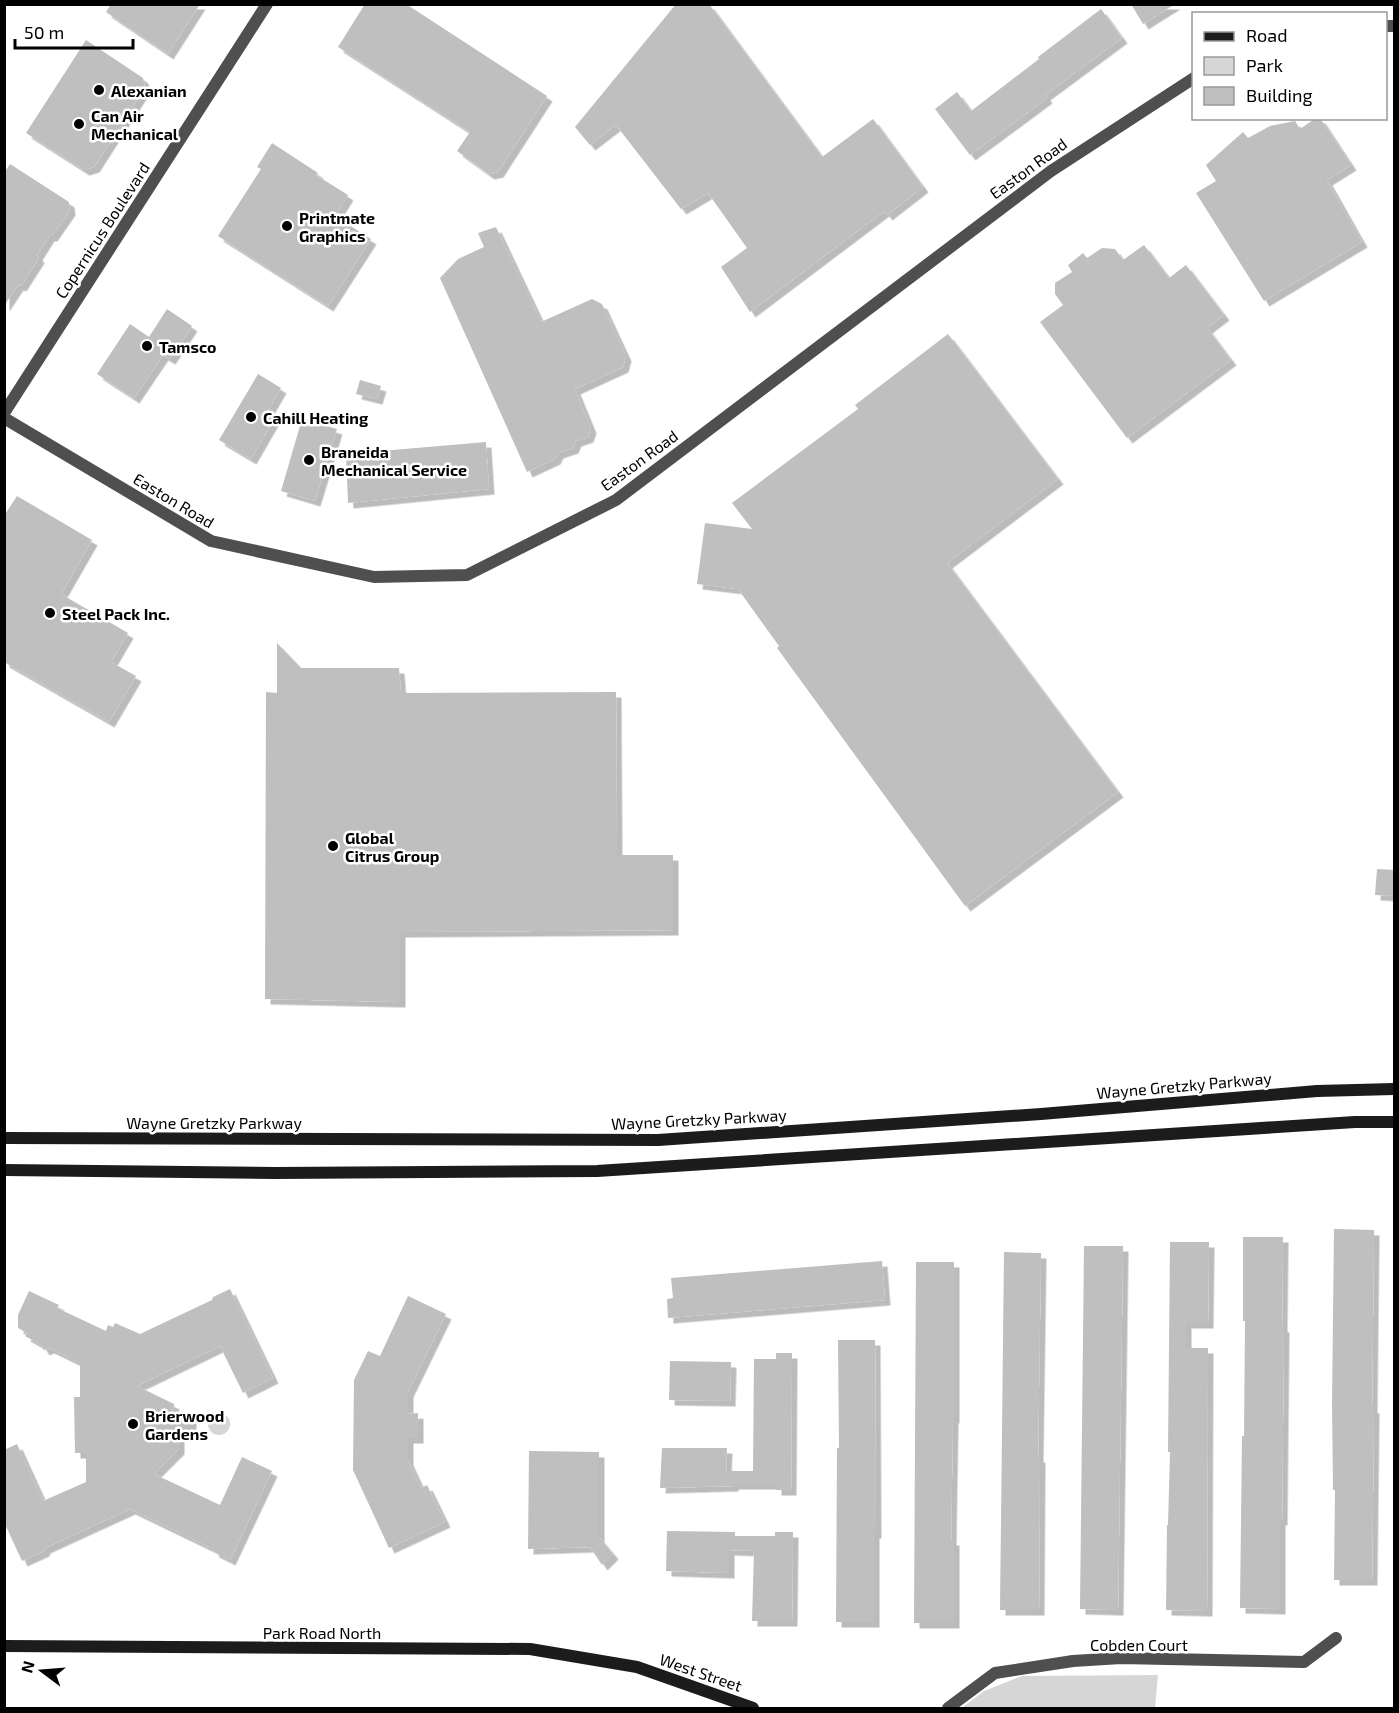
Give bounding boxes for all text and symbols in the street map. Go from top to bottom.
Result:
scale bar [15,12,134,50]
legend [1192,12,1387,120]
text: 50 m [24,21,64,43]
text: Road [1246,24,1287,46]
text: Park [1246,54,1283,76]
place label: Alexanian [111,81,187,100]
marker: Alexanian [92,83,106,97]
text: Building [1246,84,1313,106]
place label: Can Air Mechanical [91,106,179,143]
marker: Can Air Mechanical [72,117,86,131]
street label: Easton Road [986,134,1070,202]
street label: Copernicus Boulevard [51,158,153,302]
place label: Printmate Graphics [299,208,375,245]
marker: Printmate Graphics [280,219,294,233]
place label: Tamsco [159,337,216,356]
marker: Tamsco [140,339,154,353]
place label: Cahill Heating [263,408,369,427]
marker: Cahill Heating [244,410,258,424]
street label: Easton Road [597,426,681,494]
place label: Braneida Mechanical Service [321,442,467,479]
marker: Braneida Mechanical Service [302,453,316,467]
street label: Easton Road [130,468,218,532]
place label: Steel Pack Inc. [62,604,170,623]
marker: Steel Pack Inc. [43,606,57,620]
place label: Global Citrus Group [345,828,439,865]
marker: Global Citrus Group [326,839,340,853]
street label: Wayne Gretzky Parkway [1096,1068,1273,1102]
street label: Wayne Gretzky Parkway [611,1105,788,1133]
street label: Wayne Gretzky Parkway [126,1113,302,1132]
place label: Brierwood Gardens [145,1406,224,1443]
marker: Brierwood Gardens [126,1417,140,1431]
street label: Park Road North [263,1623,381,1642]
street label: Cobden Court [1090,1635,1188,1654]
north arrow [12,1641,72,1701]
street label: West Street [657,1649,745,1695]
text: N [16,1659,38,1675]

